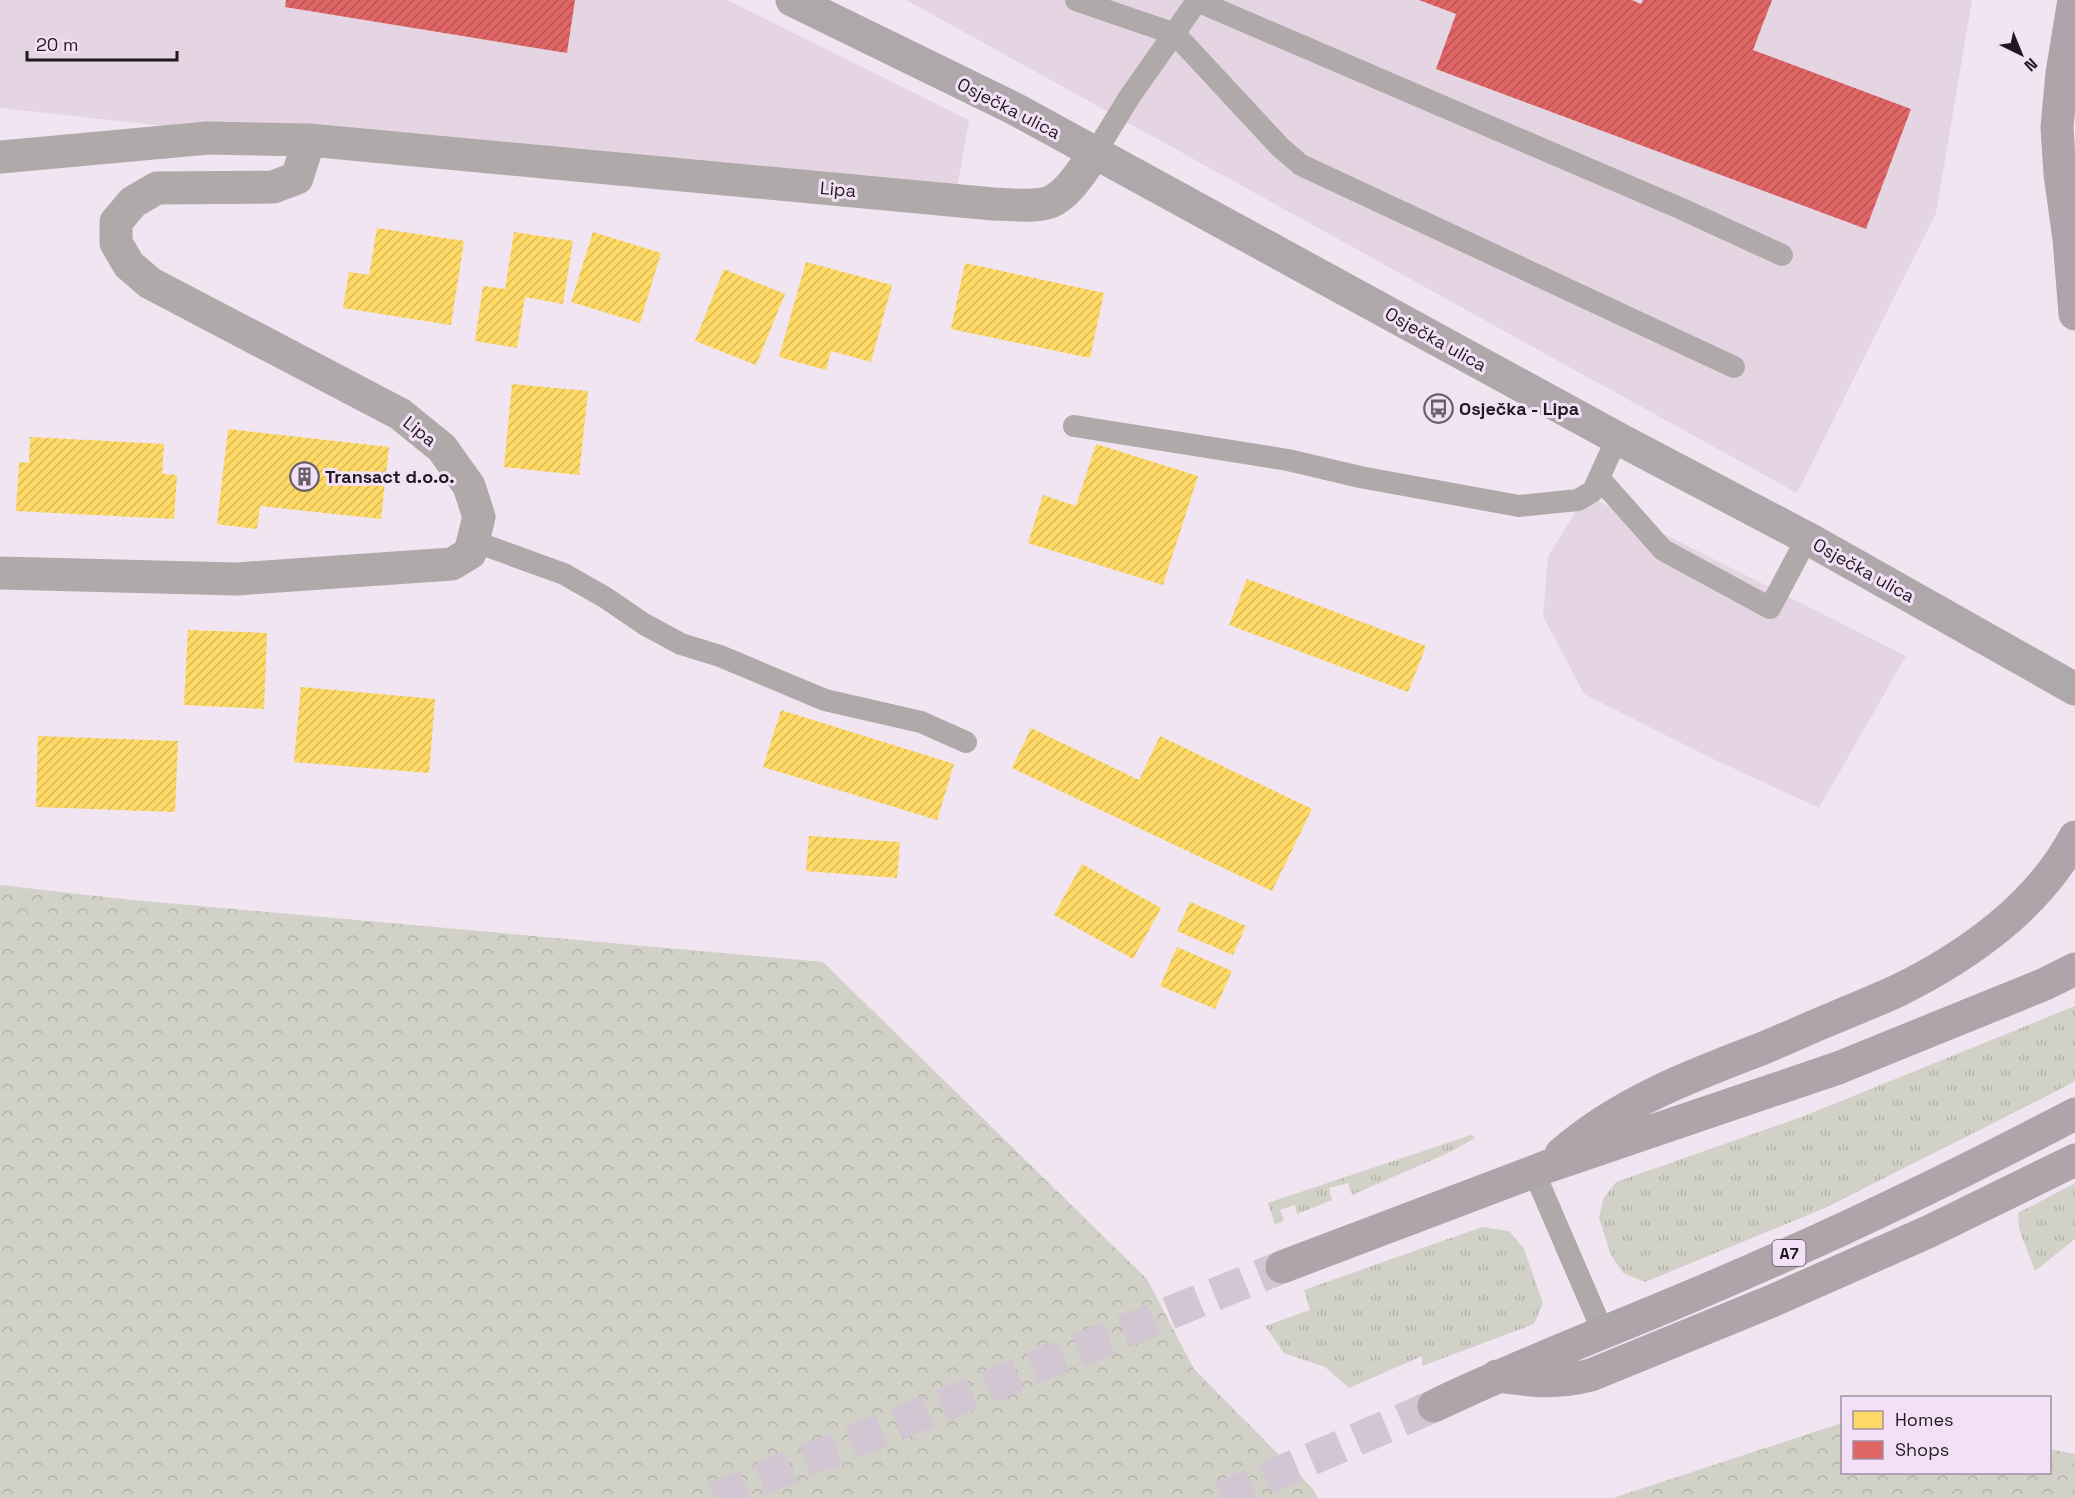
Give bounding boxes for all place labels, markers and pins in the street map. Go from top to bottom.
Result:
bus stop icon: Osječka - Lipa [1422,392,1454,424]
place label: Osječka - Lipa [1459,397,1580,420]
building icon: Transact d.o.o. [288,460,320,492]
place label: Transact d.o.o. [325,465,455,488]

